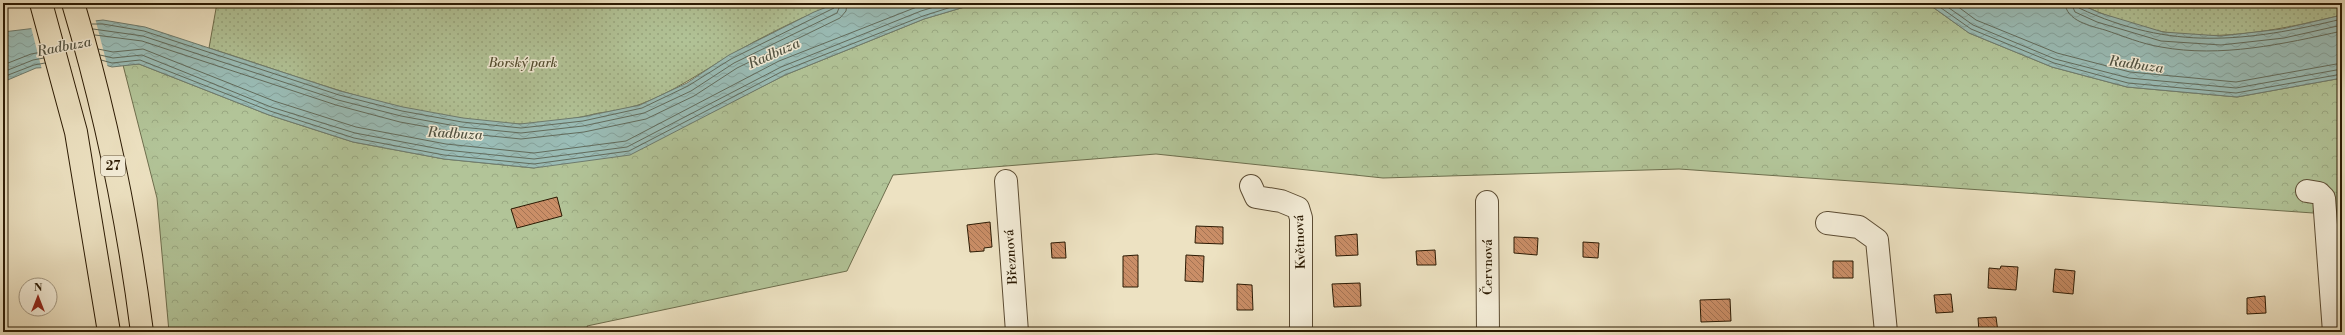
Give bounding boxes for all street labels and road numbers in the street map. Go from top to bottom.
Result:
road number: 27 [101,156,125,176]
street label: Květnová [1291,214,1309,269]
street label: Březnová [1001,228,1021,286]
street label: Červnová [1479,239,1496,295]

